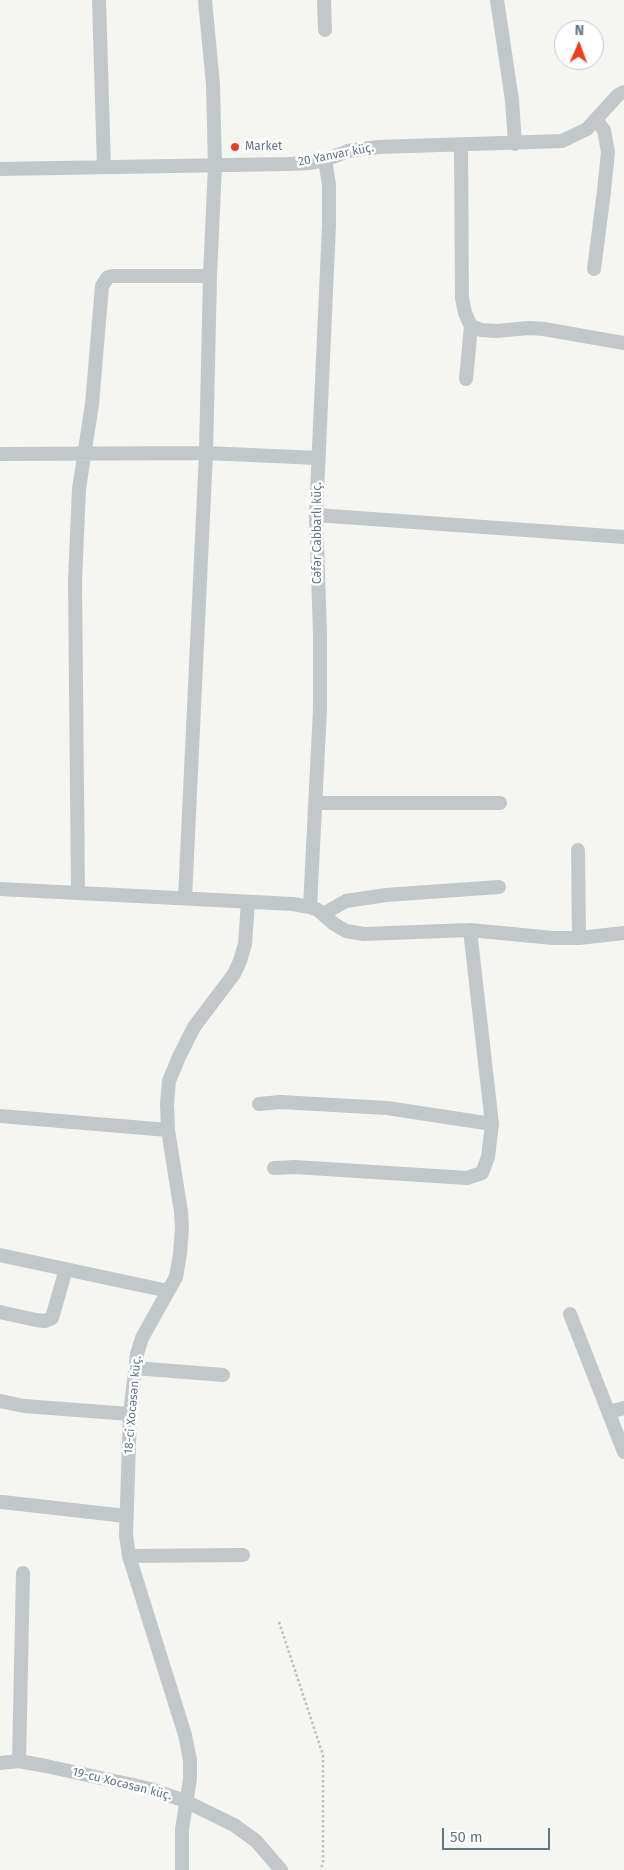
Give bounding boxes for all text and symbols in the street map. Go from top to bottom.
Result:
north arrow [554,20,604,70]
text: N [575,22,584,39]
place label: Market [245,140,282,154]
marker: Market [229,141,241,153]
street label: 20 Yanvar küç. [297,141,375,169]
street label: Cəfər Cabbarlı küç. [311,482,325,584]
street label: 18-ci Xocəsən küç. [122,1355,144,1455]
street label: 19-cu Xocəsən küç. [71,1765,173,1803]
scale bar [444,1818,552,1850]
text: 50 m [450,1828,483,1846]

